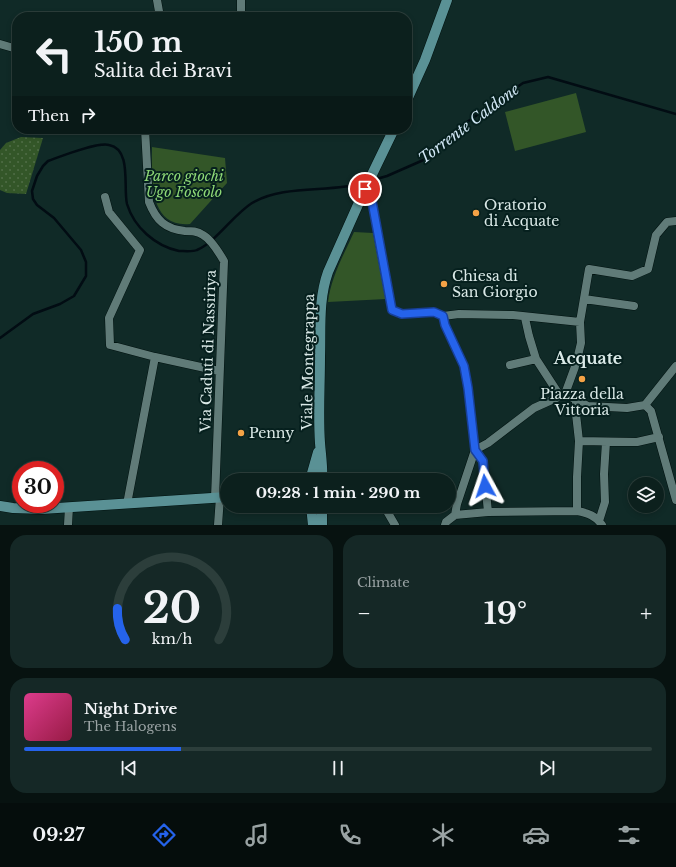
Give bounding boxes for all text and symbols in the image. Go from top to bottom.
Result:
text: 150 m [94,25,182,60]
icon: left [28,28,80,80]
text: Salita dei Bravi [94,60,232,82]
water label: Torrente Caldone [414,79,523,168]
icon: right [77,104,99,126]
text: Then [28,106,69,125]
park label: Parco giochi Ugo Foscolo [143,167,224,201]
pin [348,172,382,206]
icon: arrive [354,178,376,200]
place label: Oratorio di Acquate [484,196,559,230]
marker: Oratorio di Acquate [471,208,481,218]
place label: Chiesa di San Giorgio [452,267,538,301]
street label: Via Caduti di Nassiriya [196,269,220,434]
marker: Chiesa di San Giorgio [439,279,449,289]
street label: Viale Montegrappa [298,293,318,431]
district label: Acquate [553,348,622,368]
marker: Piazza della Vittoria [577,374,587,384]
place label: Piazza della Vittoria [540,385,624,419]
place label: Penny [249,424,294,442]
marker: Penny [236,428,246,438]
speed limit sign: 30 [12,461,64,513]
position arrow [464,465,506,507]
map controls [628,477,664,513]
button: layers [628,477,664,513]
text: 09:28 · 1 min · 290 m [256,483,420,502]
text: Climate [357,574,410,591]
text: 20 [142,582,201,633]
text: 19° [484,595,527,632]
text: − [357,600,371,627]
text: + [640,600,652,627]
text: km/h [151,629,192,647]
text: Night Drive [84,699,177,718]
text: The Halogens [84,718,177,735]
icon: previous [118,757,140,779]
icon: pause [327,757,349,779]
icon: next [536,757,558,779]
icon: directions [150,821,178,849]
icon: music [243,821,271,849]
icon: phone [336,821,364,849]
icon: climate [429,821,457,849]
icon: car [522,821,550,849]
icon: filters [615,821,643,849]
text: 09:27 [33,824,84,846]

